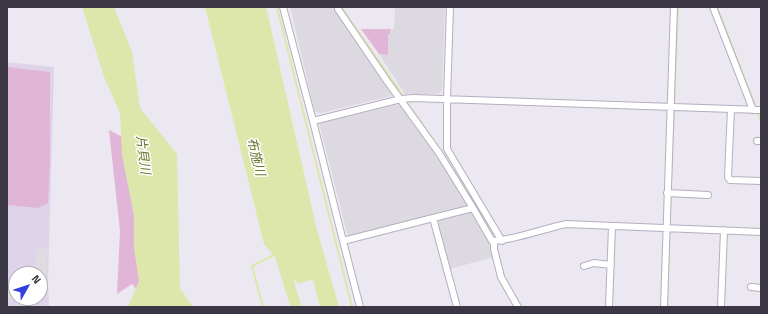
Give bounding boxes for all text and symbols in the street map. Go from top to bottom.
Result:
water label: 片貝川 [132,135,152,175]
water label: 布施川 [243,136,267,178]
north arrow [8,266,48,306]
text: N [28,271,45,287]

